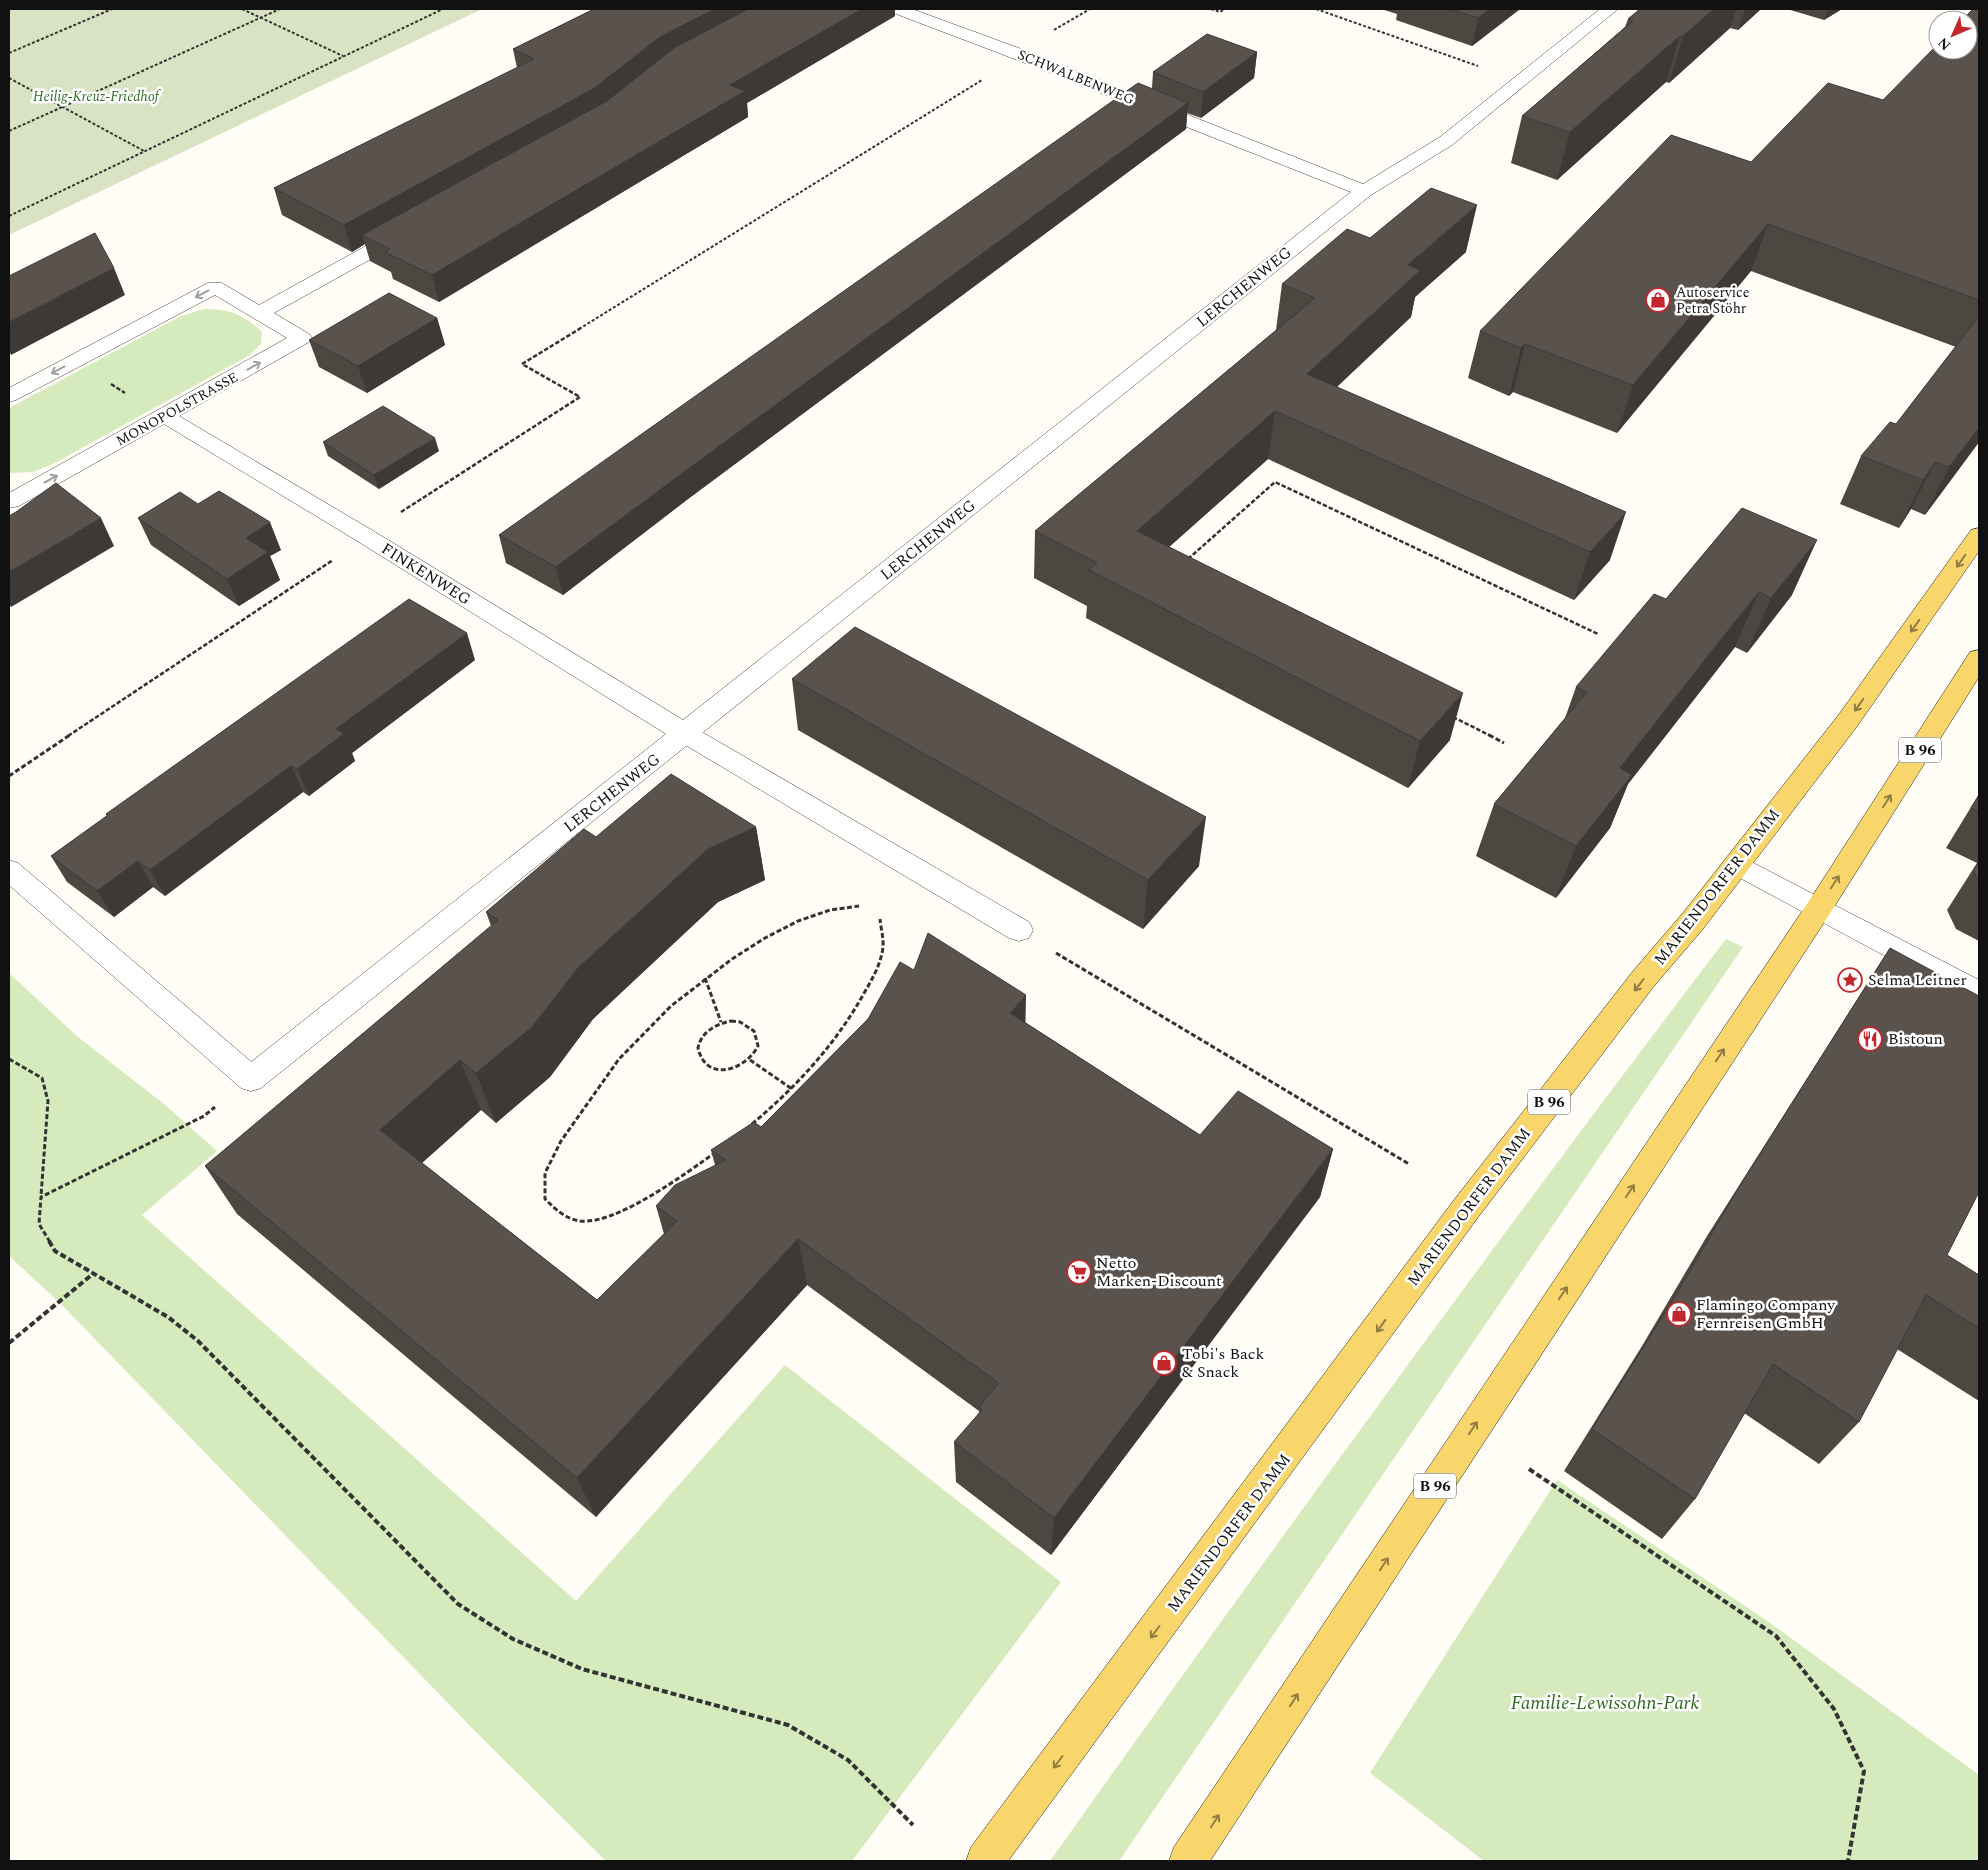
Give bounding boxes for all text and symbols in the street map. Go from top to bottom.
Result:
north arrow [1928,10,1978,60]
text: N [1933,32,1956,55]
street label: SCHWALBENWEG [1014,44,1138,110]
park label: Heilig-Kreuz-Friedhof [33,86,162,107]
street label: LERCHENWEG [1191,241,1297,333]
place label: Autoservice Petra Stöhr [1676,282,1750,319]
shop icon: Autoservice Petra Stöhr [1645,287,1671,313]
one-way arrow [195,290,210,299]
one-way arrow [246,360,261,370]
one-way arrow [51,365,66,375]
street label: MONOPOLSTRASSE [112,367,242,451]
one-way arrow [44,474,59,484]
street label: LERCHENWEG [875,494,981,586]
street label: FINKENWEG [377,537,475,611]
one-way arrow [1956,554,1966,568]
one-way arrow [1910,619,1920,633]
one-way arrow [1854,698,1864,712]
road number: B 96 [1899,738,1941,762]
street label: LERCHENWEG [559,748,665,838]
one-way arrow [1882,795,1892,809]
street label: MARIENDORFER DAMM [1648,804,1786,970]
one-way arrow [1830,875,1841,889]
place icon: Selma Leitner [1837,967,1863,993]
place label: Selma Leitner [1868,968,1967,992]
one-way arrow [1634,978,1644,992]
restaurant icon: Bistoun [1857,1026,1883,1052]
place label: Bistoun [1888,1027,1943,1051]
one-way arrow [1715,1049,1725,1063]
road number: B 96 [1528,1090,1570,1114]
street label: MARIENDORFER DAMM [1401,1123,1537,1291]
one-way arrow [1625,1184,1636,1198]
place label: Netto Marken-Discount [1096,1251,1222,1293]
supermarket icon: Netto Marken-Discount [1066,1259,1092,1285]
one-way arrow [1558,1286,1568,1300]
place label: Flamingo Company Fernreisen GmbH [1696,1293,1836,1335]
shop icon: Flamingo Company Fernreisen GmbH [1666,1301,1692,1327]
one-way arrow [1375,1319,1386,1332]
place label: Tobi's Back & Snack [1182,1342,1264,1384]
shop icon: Tobi's Back & Snack [1151,1350,1177,1376]
one-way arrow [1468,1421,1478,1435]
street label: MARIENDORFER DAMM [1161,1449,1297,1617]
road number: B 96 [1414,1474,1456,1498]
one-way arrow [1378,1557,1389,1571]
one-way arrow [1150,1625,1160,1639]
park label: Familie-Lewissohn-Park [1511,1689,1699,1718]
one-way arrow [1289,1693,1299,1707]
one-way arrow [1053,1755,1063,1769]
one-way arrow [1210,1814,1220,1828]

